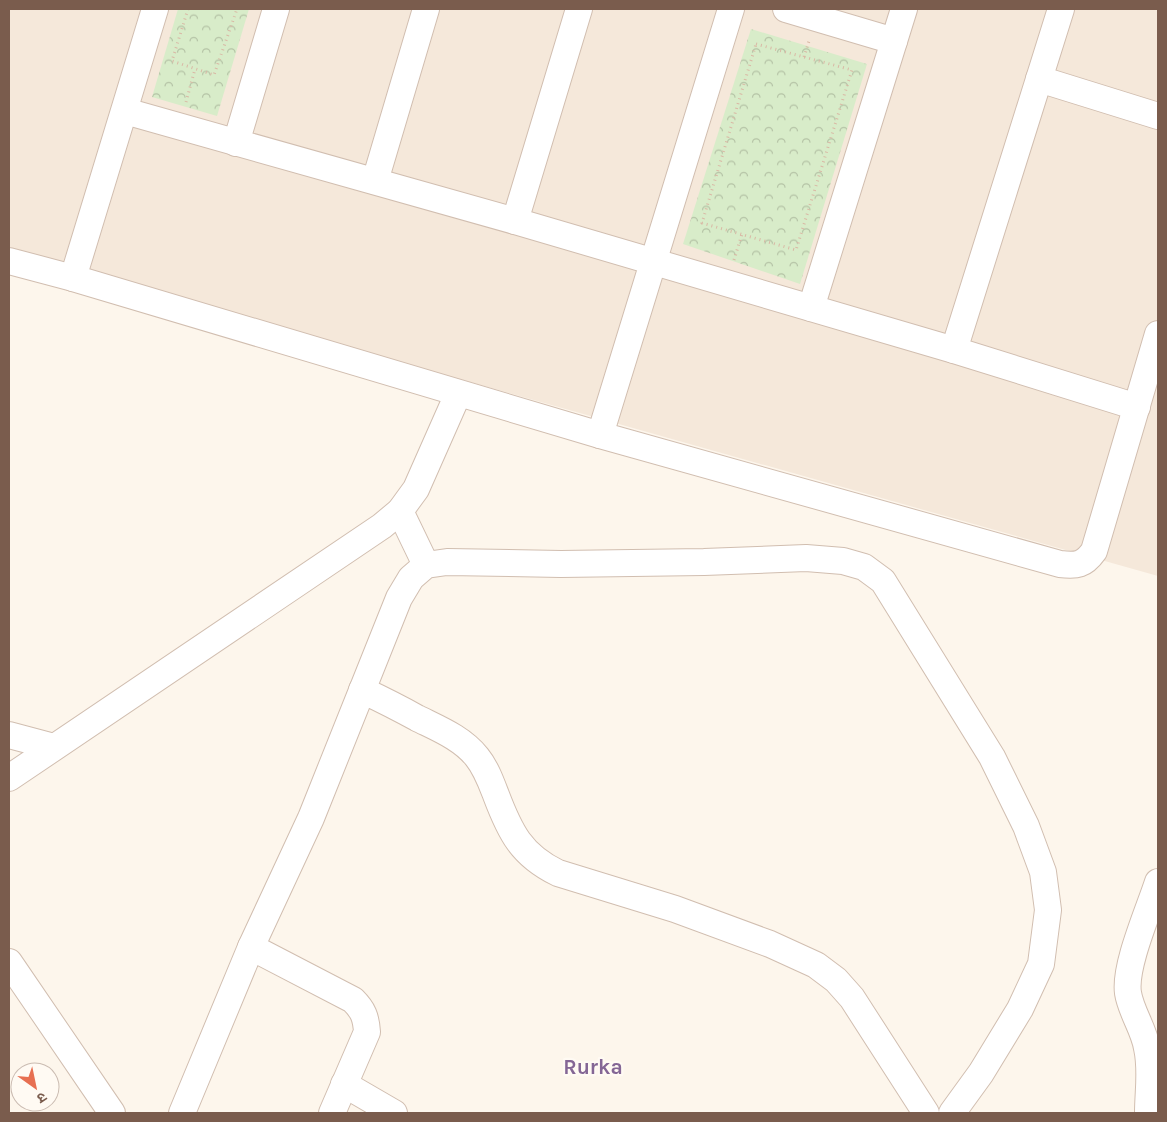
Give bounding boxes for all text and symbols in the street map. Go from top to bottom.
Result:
district label: Rurka [563,1055,623,1079]
north arrow [10,1062,60,1112]
text: उ [33,1088,50,1107]

